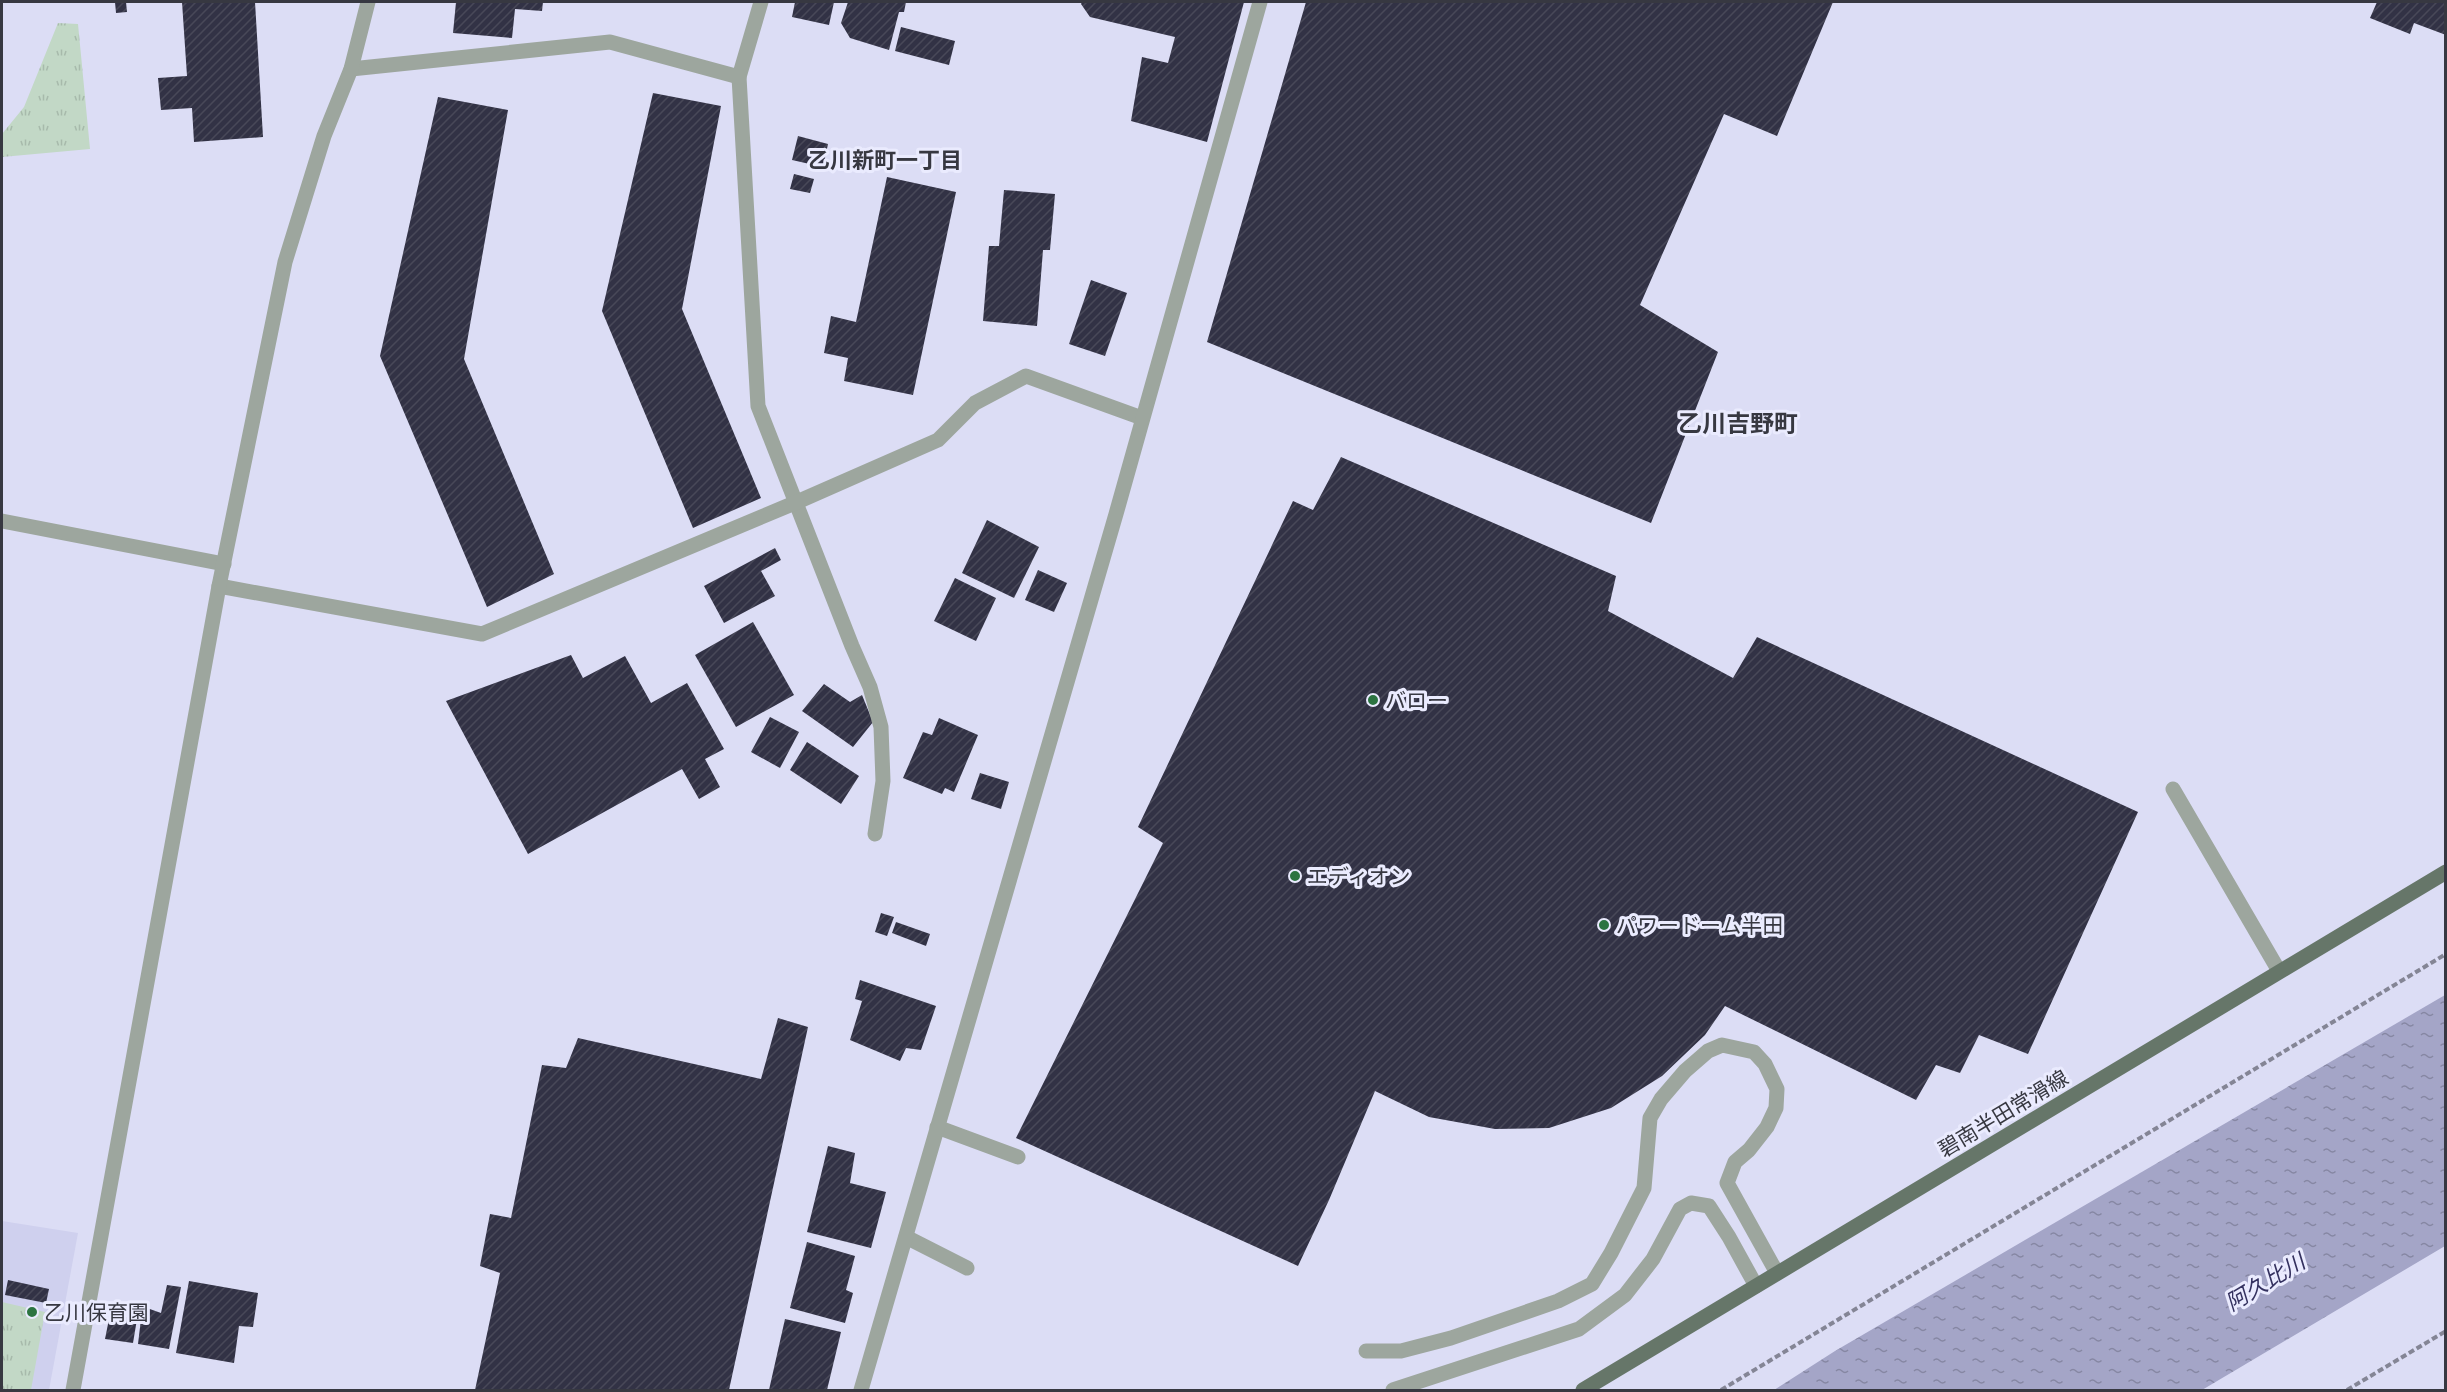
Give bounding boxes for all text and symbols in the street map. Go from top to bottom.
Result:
district label: 乙川新町一丁目 [808,146,962,174]
district label: 乙川吉野町 [1678,408,1798,438]
place label: バロー [1385,687,1448,713]
marker: バロー [1366,693,1380,707]
place label: エディオン [1307,863,1411,889]
marker: エディオン [1288,869,1302,883]
place label: パワードーム半田 [1616,912,1783,938]
marker: パワードーム半田 [1597,918,1611,932]
street label: 碧南半田常滑線 [1933,1064,2073,1162]
water label: 阿久比川 [2220,1246,2312,1317]
place label: 乙川保育園 [44,1299,149,1325]
marker: 乙川保育園 [25,1305,39,1319]

